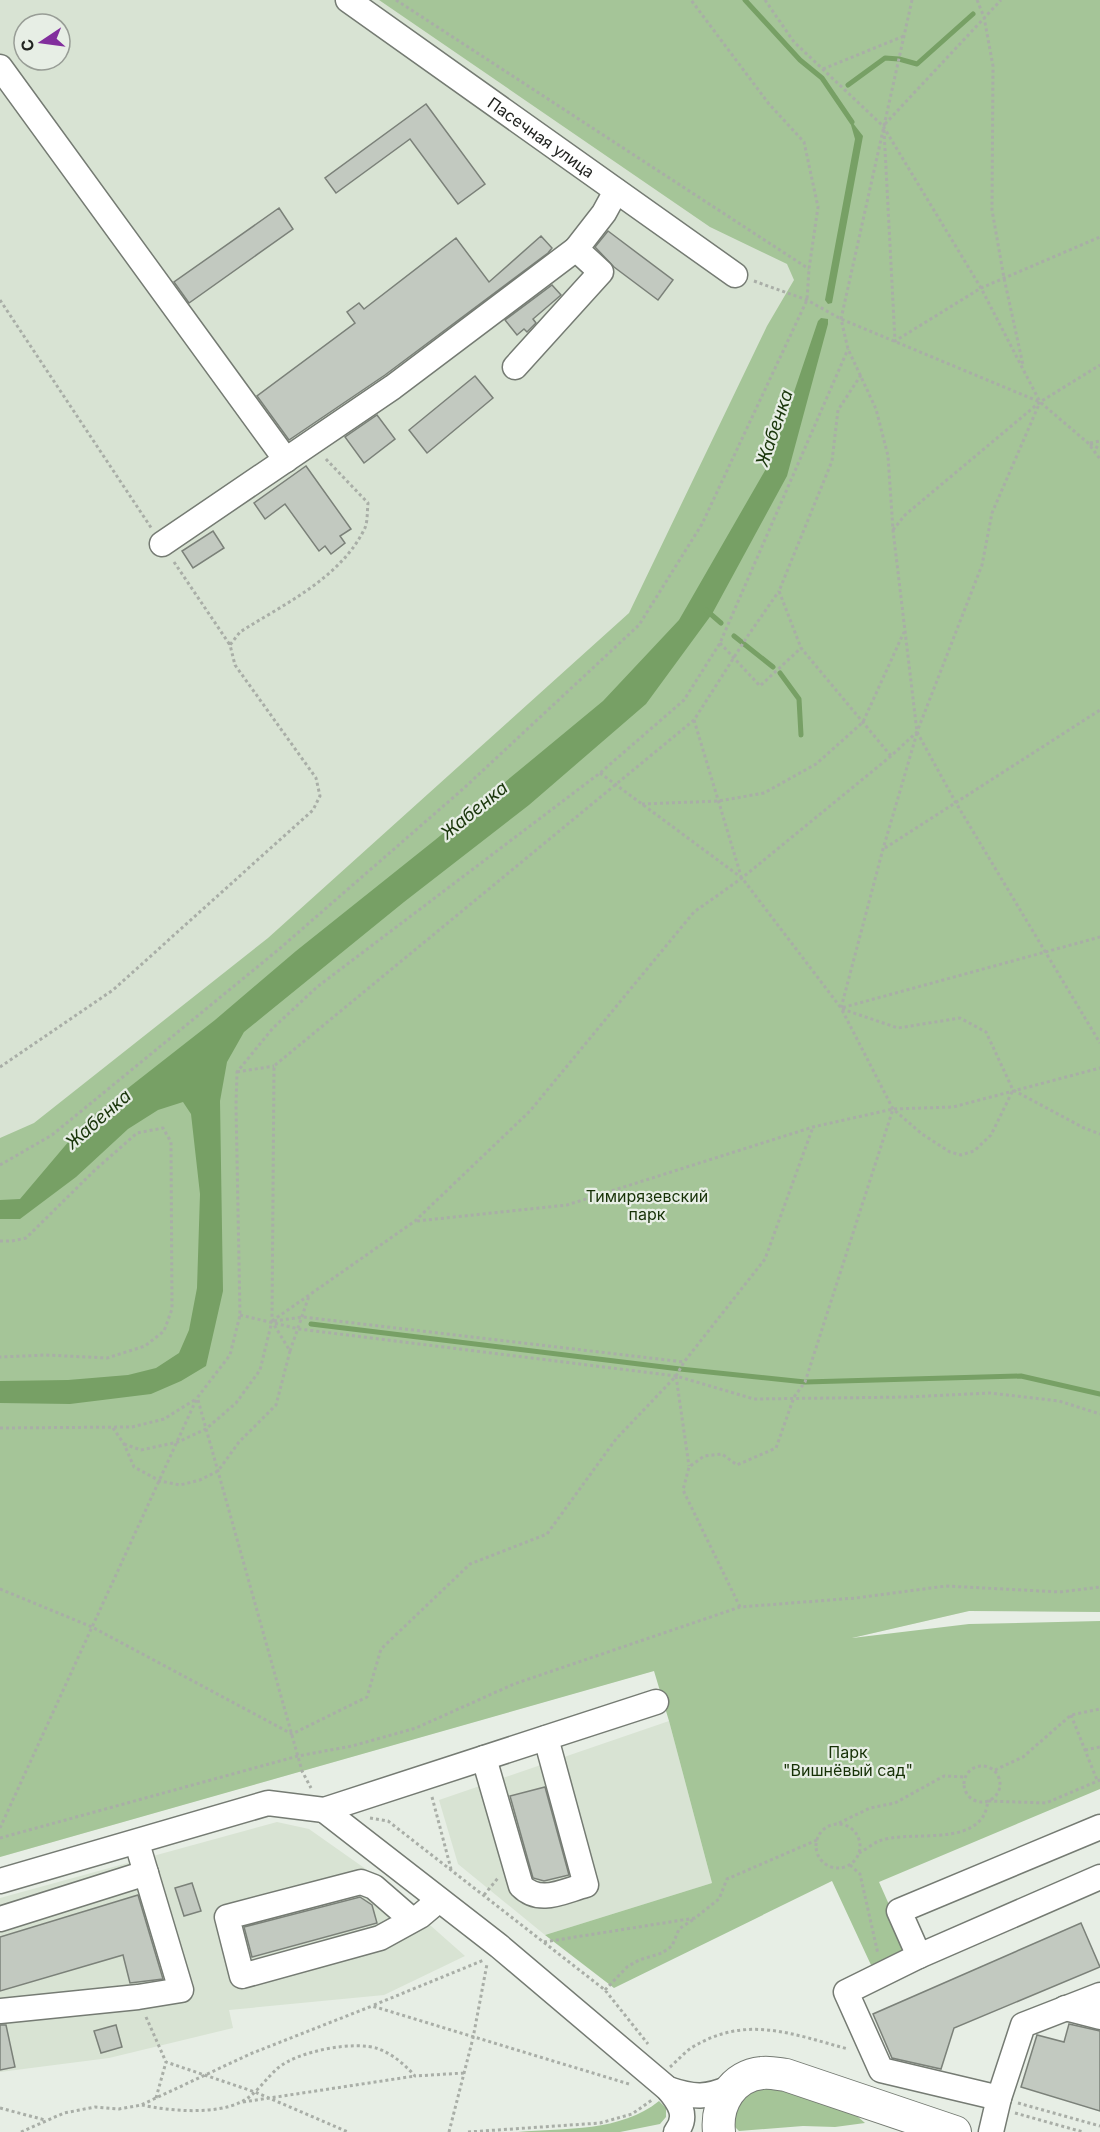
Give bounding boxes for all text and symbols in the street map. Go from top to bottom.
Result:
north arrow [12,12,72,72]
text: С [16,37,38,53]
street label: Пасечная улица [484,93,598,182]
water label: Жабенка [751,387,797,470]
water label: Жабенка [436,777,512,844]
water label: Жабенка [60,1085,135,1154]
park label: Тимирязевский парк [586,1186,708,1224]
park label: Парк "Вишнёвый сад" [783,1742,913,1780]

